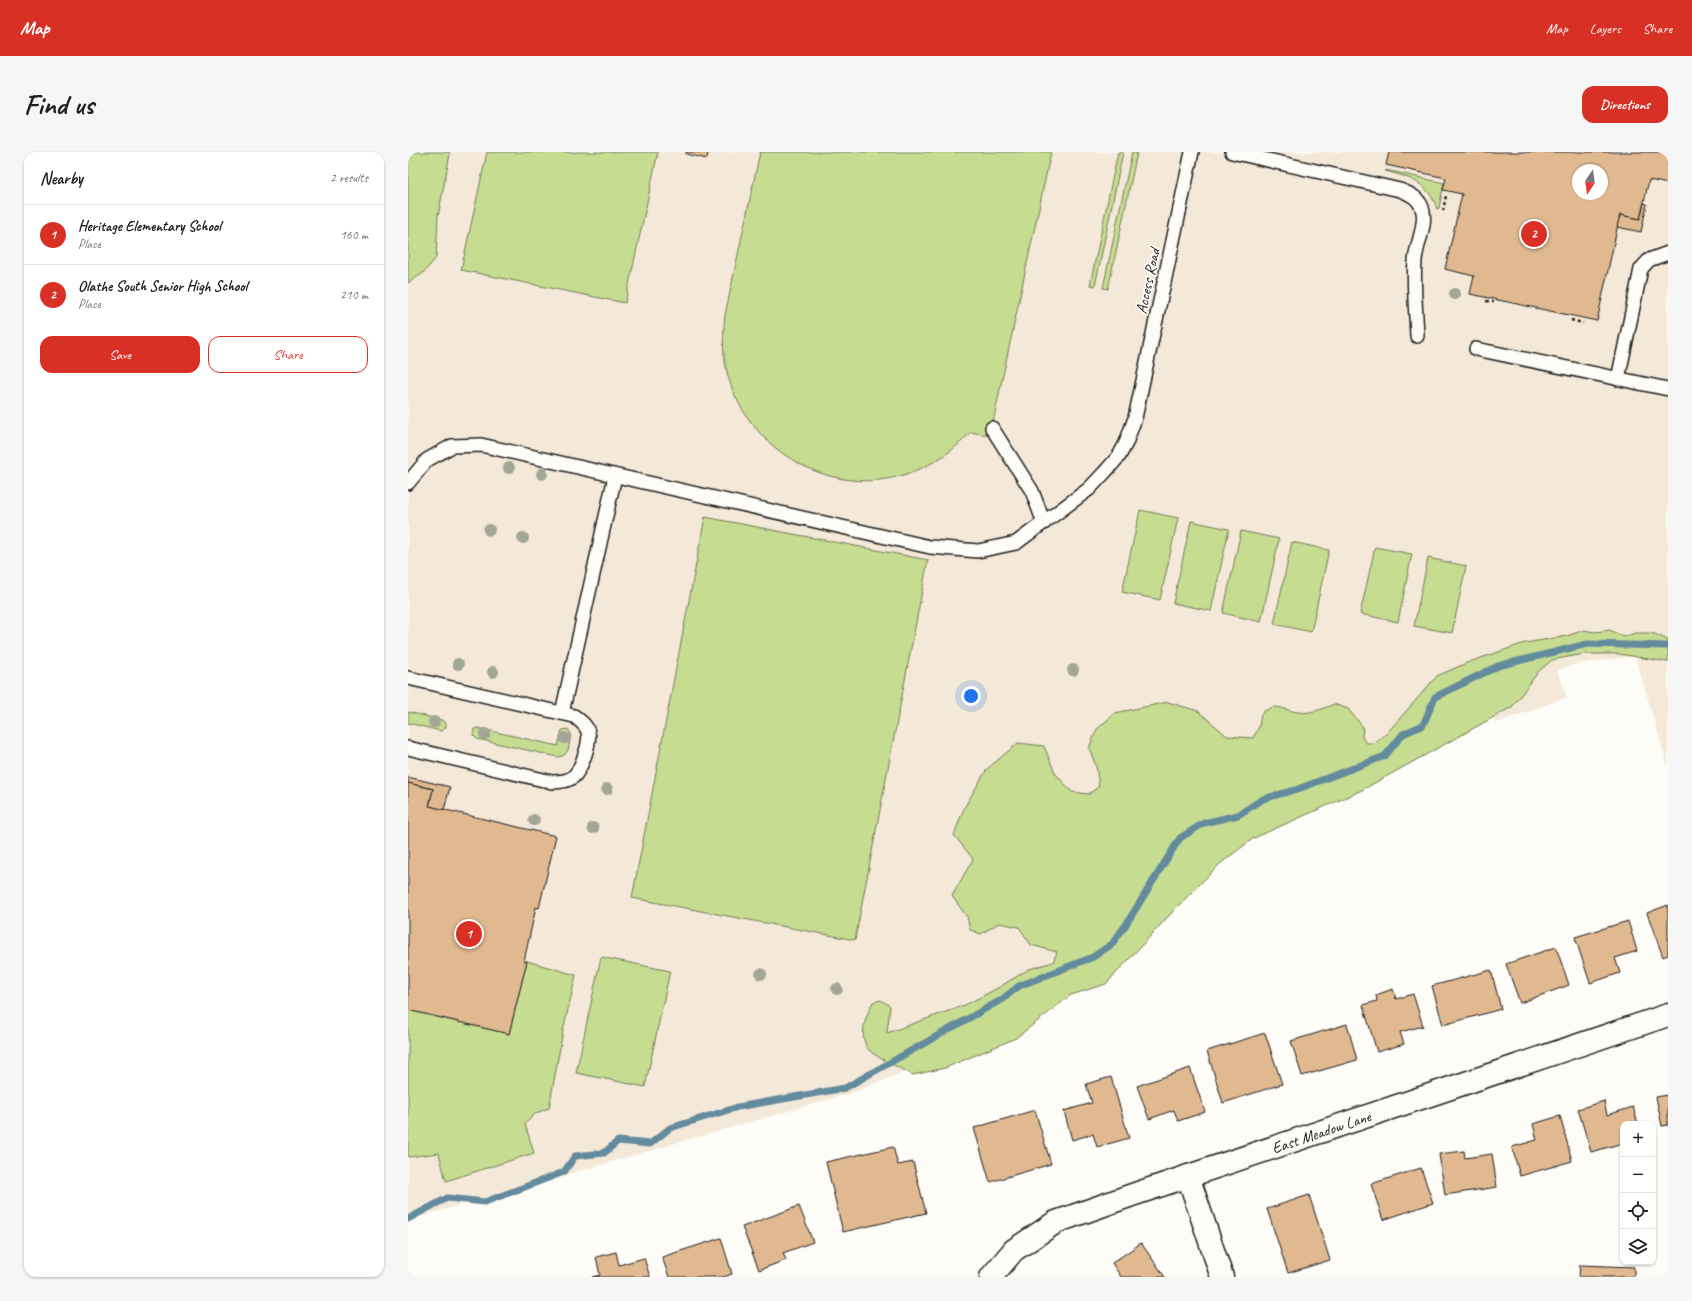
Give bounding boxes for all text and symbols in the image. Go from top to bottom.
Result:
text: Map [20,16,50,40]
text: Map [1546,20,1568,37]
text: Layers [1590,20,1621,37]
text: Share [1643,20,1672,37]
button: Directions [1582,86,1668,123]
text: Find us [24,87,94,122]
north arrow [1572,164,1608,200]
text: Nearby [40,168,83,189]
text: 2 results [330,170,368,186]
text: Heritage Elementary School [78,217,221,236]
pin: 2 [1521,219,1547,249]
text: 1 [50,227,56,243]
text: 160 m [340,227,368,243]
text: Place [78,236,101,252]
street label: Access Road [1131,244,1165,316]
text: Olathe South Senior High School [78,277,247,296]
text: 2 [50,287,56,303]
text: 210 m [340,287,368,303]
text: Place [78,296,101,312]
button: Save [40,336,200,373]
button: Share [208,336,368,373]
your location [961,686,981,706]
pin: 1 [456,919,482,949]
street label: East Meadow Lane [1269,1106,1375,1158]
map controls [1620,1121,1656,1265]
button: + [1620,1121,1656,1157]
button: − [1620,1157,1656,1193]
button: locate [1620,1193,1656,1229]
button: layers [1620,1229,1656,1265]

